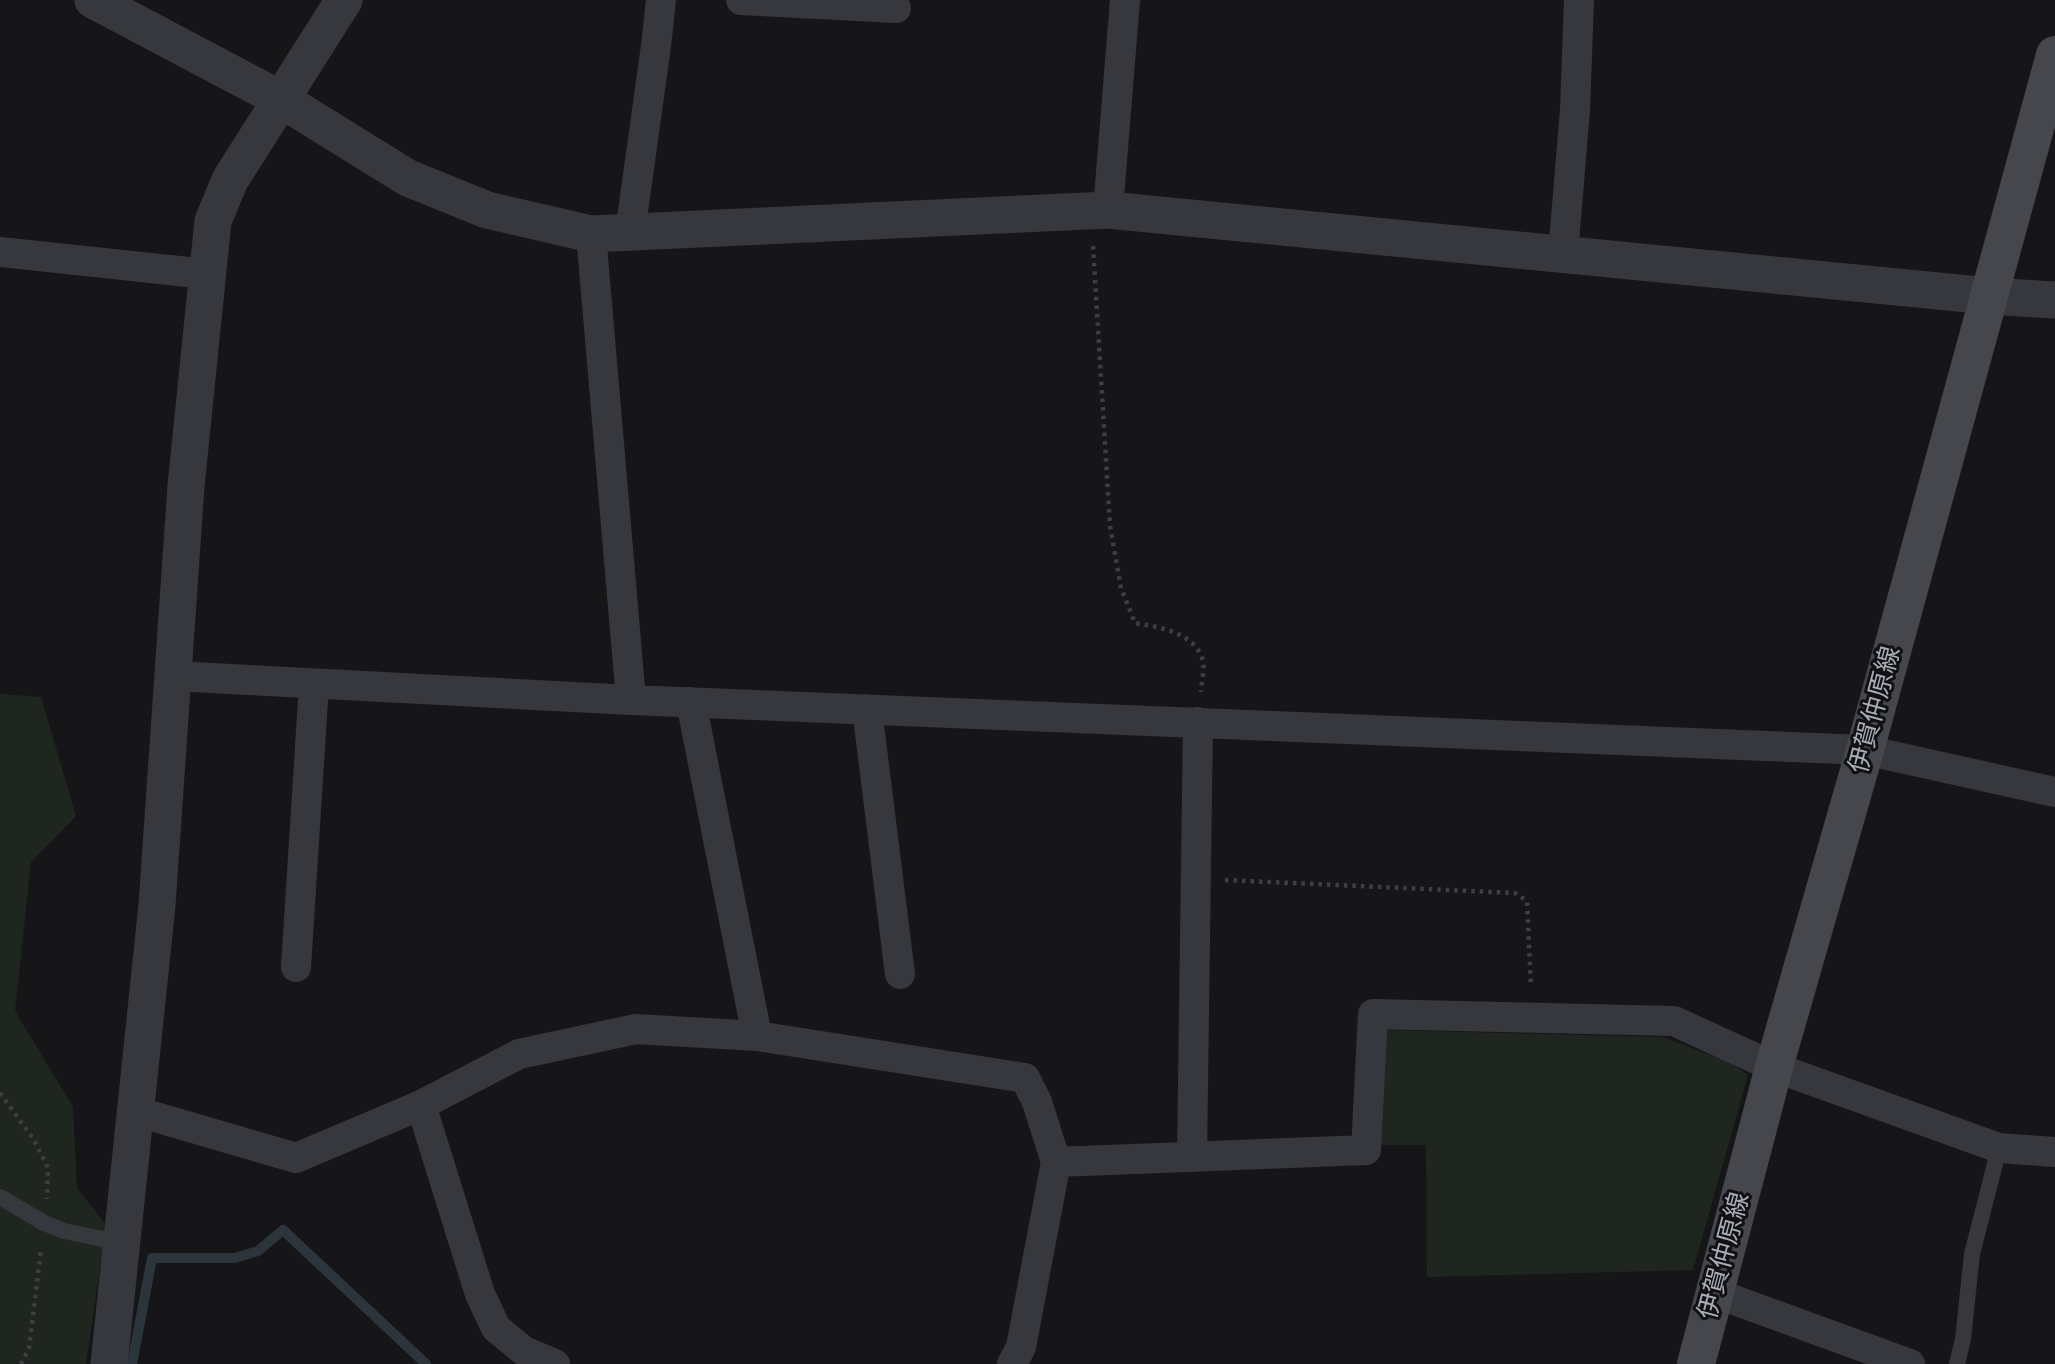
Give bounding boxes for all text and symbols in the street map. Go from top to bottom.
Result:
street label: 伊賀仲原線 [1843,643,1907,777]
street label: 伊賀仲原線 [1692,1189,1756,1323]

